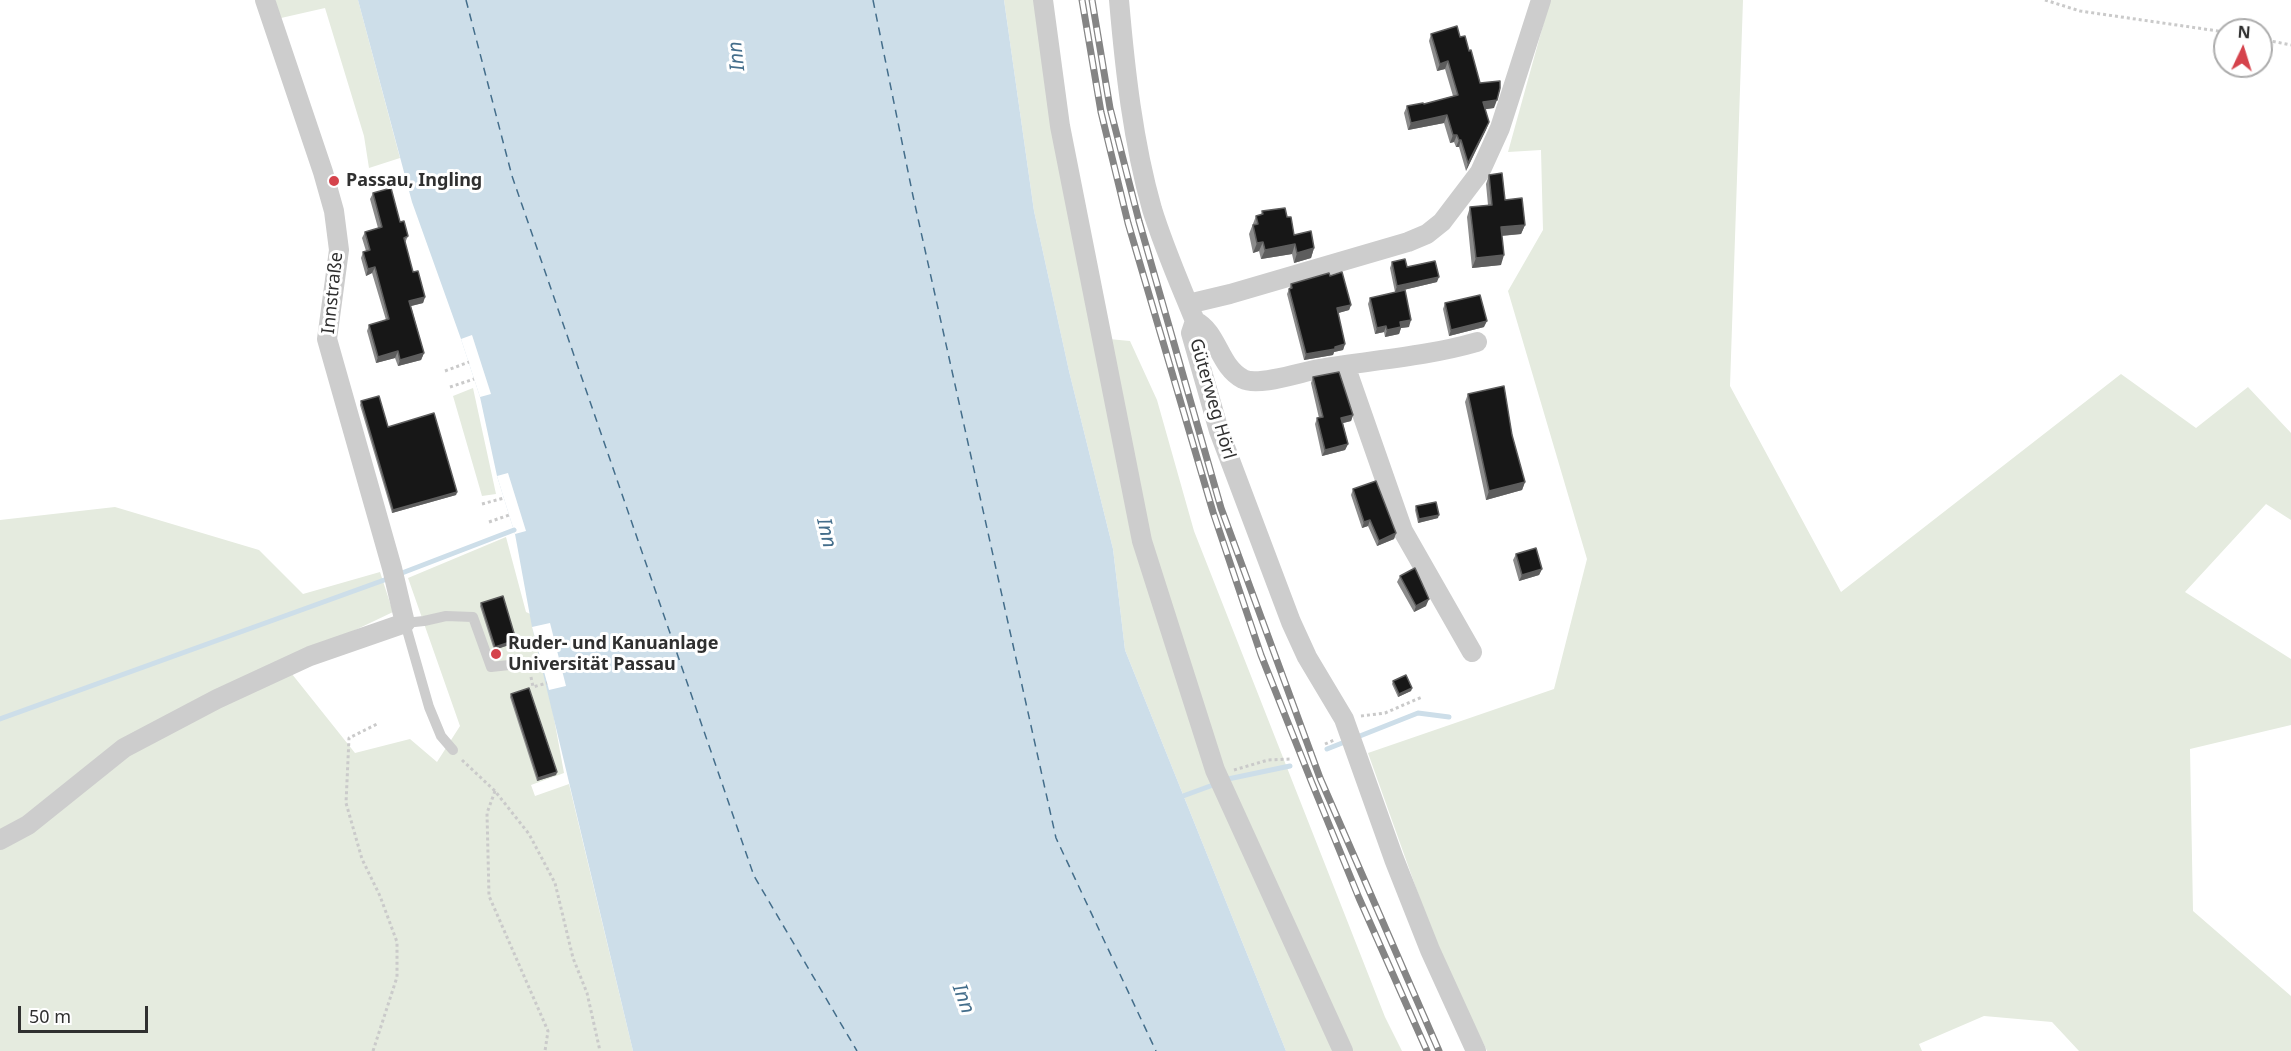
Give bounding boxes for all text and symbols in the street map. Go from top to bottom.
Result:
north arrow [2213,18,2273,78]
text: N [2237,21,2251,43]
water label: Inn [724,40,750,72]
place label: Passau, Ingling [346,170,482,192]
marker: Passau, Ingling [327,174,341,188]
street label: Innstraße [318,251,348,335]
street label: Güterweg Hörl [1184,336,1240,462]
water label: Inn [811,516,841,550]
place label: Ruder- und Kanuanlage Universität Passau [508,633,718,676]
marker: Ruder- und Kanuanlage Universität Passau [489,647,503,661]
water label: Inn [947,981,979,1017]
scale bar [21,994,152,1032]
text: 50 m [29,1004,71,1028]

